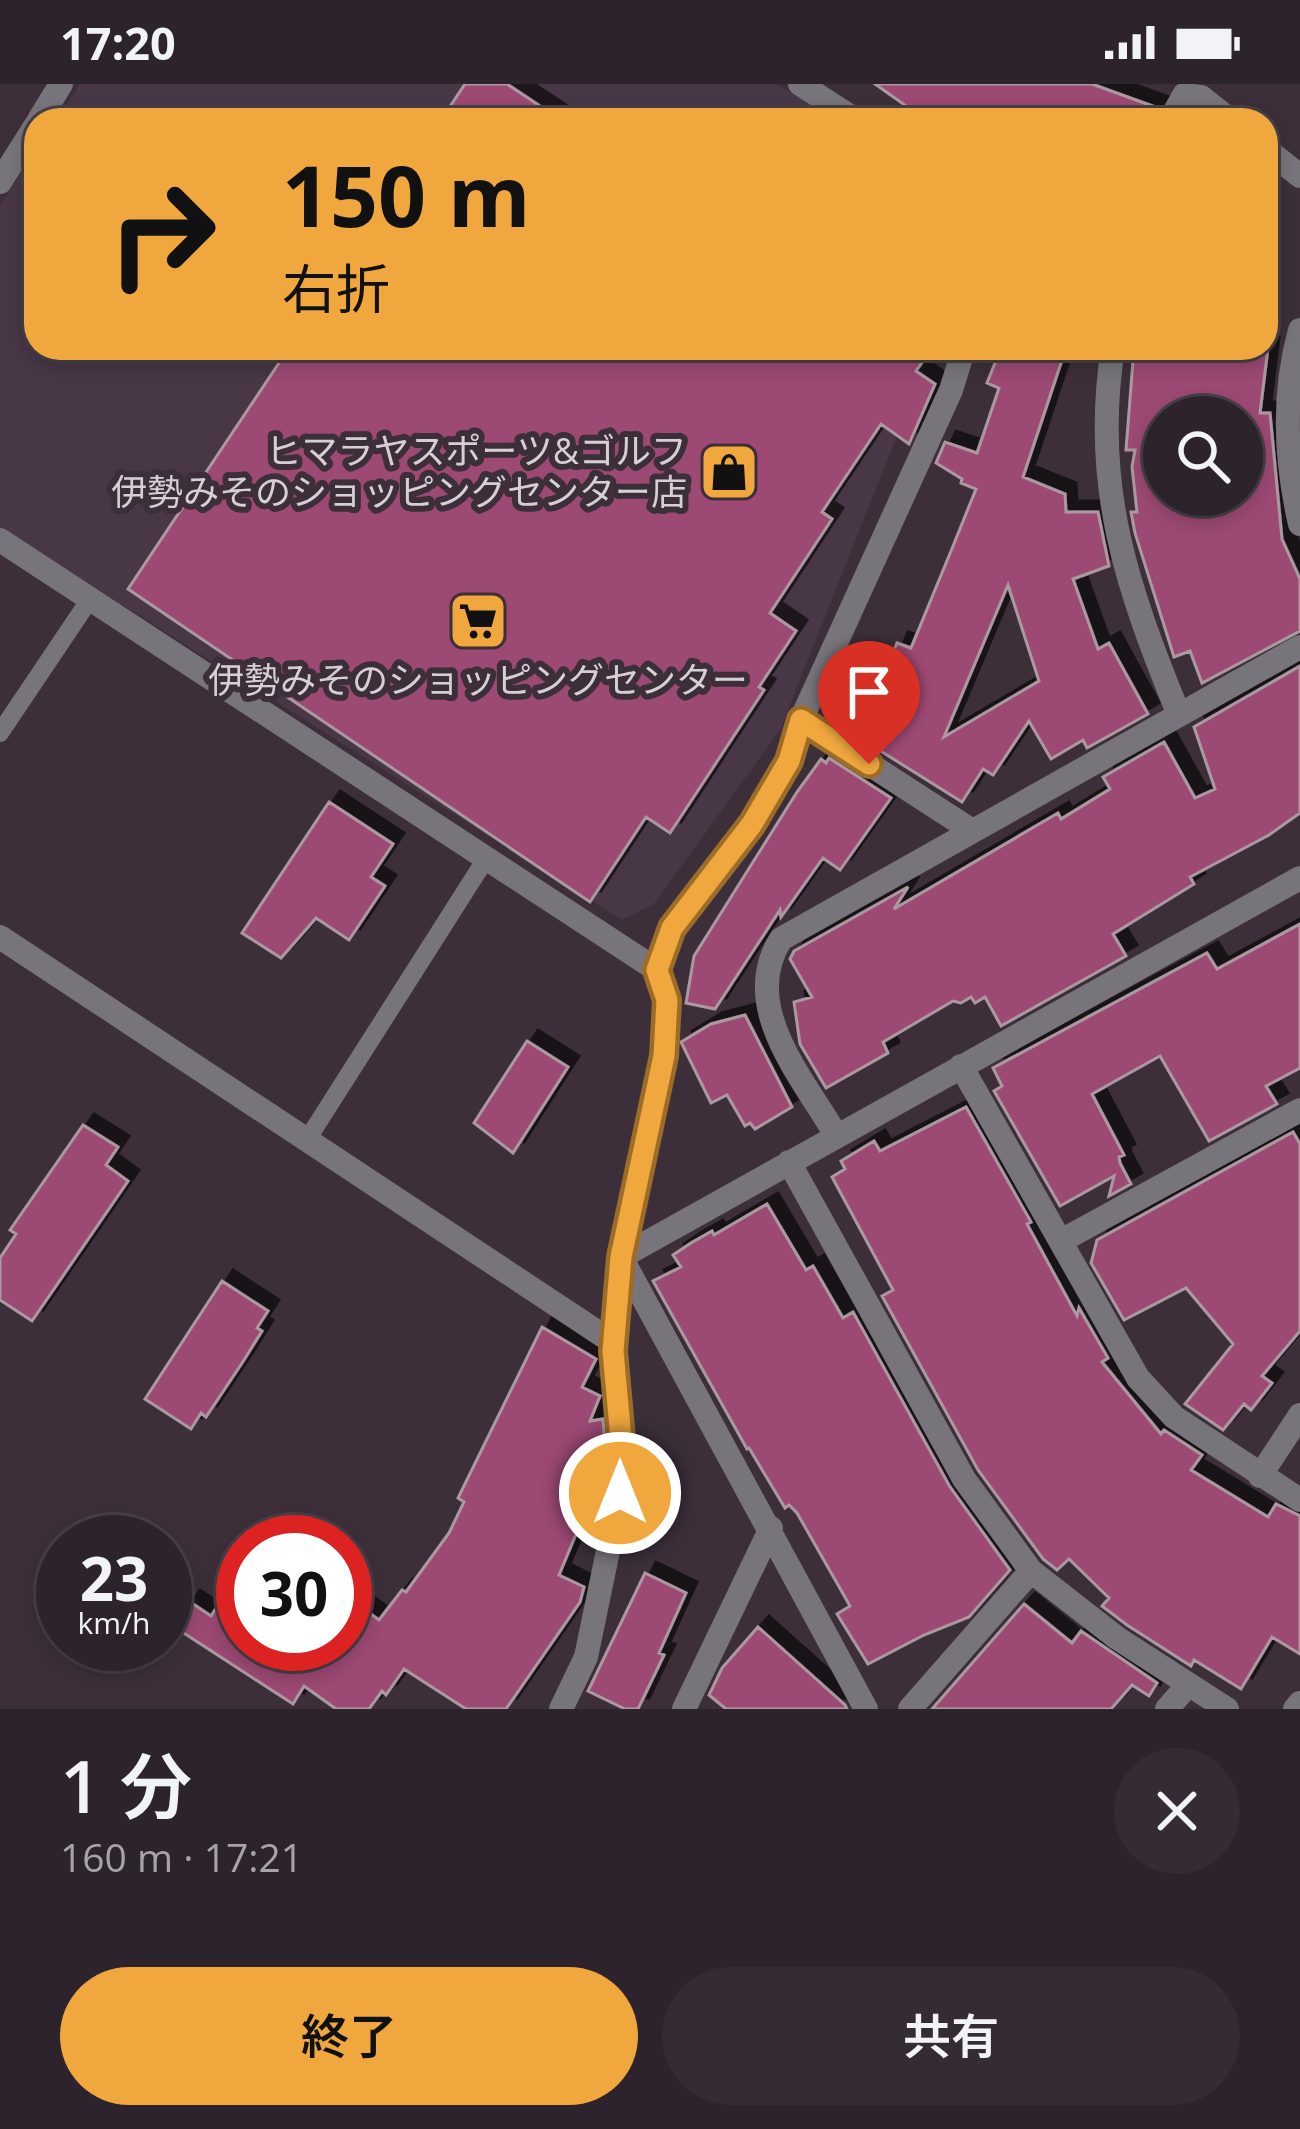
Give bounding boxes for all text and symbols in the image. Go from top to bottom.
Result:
text: 17:20 [60,12,176,73]
text: 150 m [282,137,530,252]
icon: right [84,156,240,312]
text: 右折 [282,251,390,325]
map controls [1143,396,1263,516]
button: search [1143,396,1263,516]
place label: ヒマラヤスポーツ&ゴルフ 伊勢みそのショッピングセンター店 [111,426,687,516]
shop icon: ヒマラヤスポーツ&ゴルフ 伊勢みそのショッピングセンター店 [698,441,760,503]
supermarket icon: 伊勢みそのショッピングセンター [447,590,509,652]
pin [818,641,920,764]
place label: 伊勢みそのショッピングセンター [208,655,748,704]
icon: arrive [836,659,902,725]
position arrow [557,1430,683,1556]
speed limit sign: 30 [216,1515,372,1671]
text: 23 [80,1537,148,1619]
text: km/h [78,1602,150,1643]
text: 1 分 [60,1736,192,1834]
button: close [1114,1748,1240,1874]
text: 160 m · 17:21 [60,1830,303,1883]
button: 終了 [60,1967,638,2105]
button: 共有 [662,1967,1240,2105]

